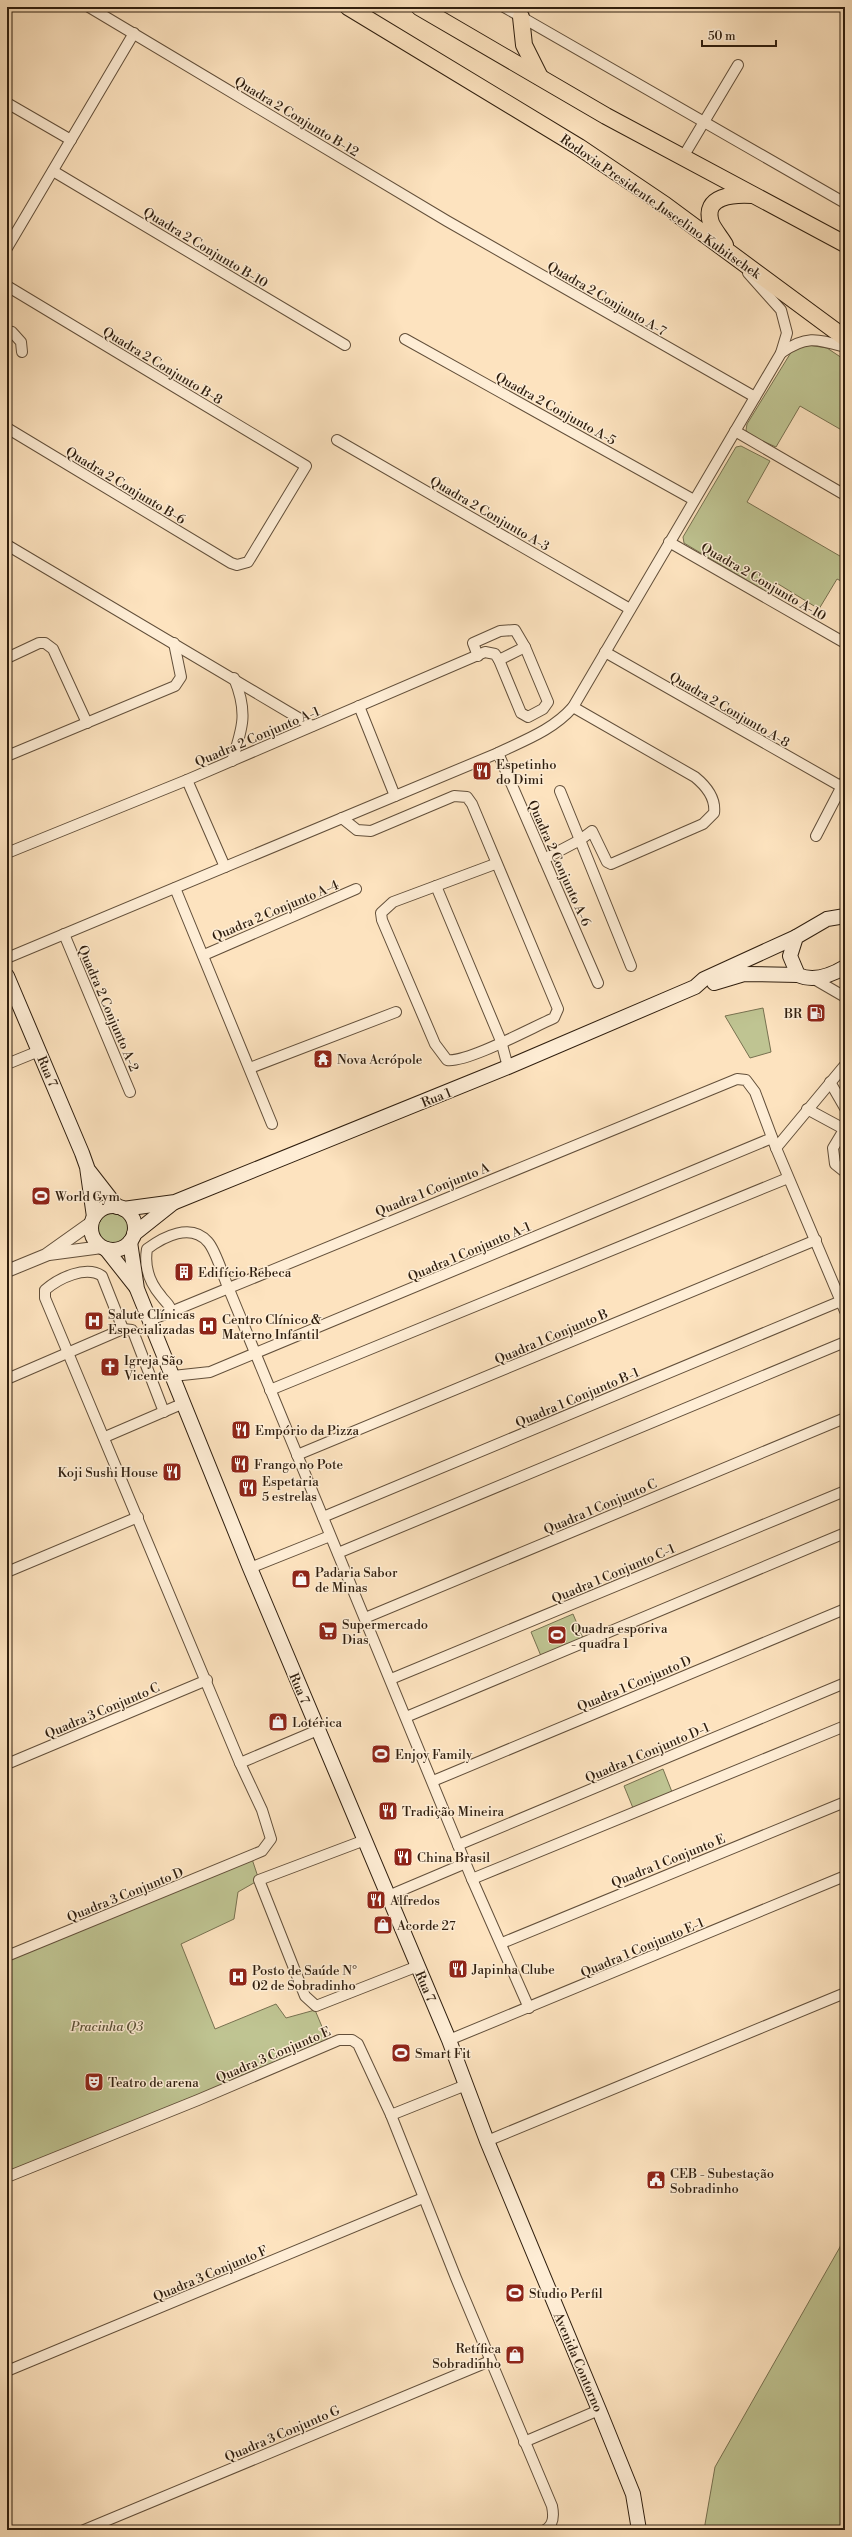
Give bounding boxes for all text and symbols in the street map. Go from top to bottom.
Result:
scale bar [702,22,776,48]
text: 50 m [708,29,736,44]
street label: Quadra 2 Conjunto B-12 [231,73,362,160]
street label: Rodovia Presidente Juscelino Kubitschek [557,131,765,283]
street label: Quadra 2 Conjunto B-10 [140,204,271,292]
street label: Quadra 2 Conjunto A-7 [544,258,669,340]
street label: Quadra 2 Conjunto B-8 [100,324,225,408]
street label: Quadra 2 Conjunto A-5 [492,369,619,449]
street label: Quadra 2 Conjunto B-6 [63,444,188,528]
street label: Quadra 2 Conjunto A-3 [427,473,552,555]
street label: Quadra 2 Conjunto A-10 [698,539,829,624]
street label: Quadra 2 Conjunto A-8 [667,669,792,751]
street label: Quadra 2 Conjunto A-1 [193,703,322,770]
place label: Espetinho do Dimi [496,757,556,788]
restaurant icon: Espetinho do Dimi [471,760,493,782]
street label: Quadra 2 Conjunto A-6 [524,798,594,929]
street label: Quadra 2 Conjunto A-4 [210,877,341,945]
street label: Quadra 2 Conjunto A-2 [74,943,142,1074]
fuel station icon: BR [805,1002,827,1024]
place label: BR [783,1006,803,1022]
temple icon: Nova Acrópole [312,1048,334,1070]
place label: Nova Acrópole [337,1052,423,1068]
street label: Rua 7 [33,1053,61,1090]
street label: Rua 1 [419,1085,454,1111]
street label: Quadra 1 Conjunto A [373,1159,493,1220]
sports icon: World Gym [30,1185,52,1207]
place label: World Gym [54,1189,120,1205]
street label: Quadra 1 Conjunto A-1 [406,1219,534,1285]
building icon: Edifício Rebeca [173,1261,195,1283]
place label: Edifício Rebeca [198,1265,292,1281]
street label: Quadra 1 Conjunto B [492,1306,611,1368]
place label: Salute Clínicas Especializadas [108,1307,195,1338]
hospital icon: Salute Clínicas Especializadas [83,1310,105,1332]
place label: Centro Clínico & Materno Infantil [222,1312,322,1343]
hospital icon: Centro Clínico & Materno Infantil [197,1315,219,1337]
place label: Igreja São Vicente [123,1353,183,1384]
church icon: Igreja São Vicente [99,1356,121,1378]
street label: Quadra 1 Conjunto B-1 [513,1364,642,1431]
restaurant icon: Empório da Pizza [230,1419,252,1441]
place label: Empório da Pizza [255,1423,360,1439]
restaurant icon: Frango no Pote [229,1453,251,1475]
place label: Frango no Pote [254,1457,343,1473]
restaurant icon: Koji Sushi House [161,1461,183,1483]
place label: Koji Sushi House [57,1465,158,1481]
place label: Espetaria 5 estrelas [262,1474,319,1505]
street label: Quadra 1 Conjunto C [541,1476,659,1538]
restaurant icon: Espetaria 5 estrelas [237,1477,259,1499]
street label: Quadra 1 Conjunto C-1 [549,1541,678,1607]
place label: Padaria Sabor de Minas [315,1565,398,1596]
shop icon: Padaria Sabor de Minas [290,1568,312,1590]
place label: Supermercado Dias [342,1617,428,1648]
supermarket icon: Supermercado Dias [317,1620,339,1642]
place label: Quadra esporiva - quadra 1 [571,1621,668,1652]
sports icon: Quadra esporiva - quadra 1 [546,1624,568,1646]
street label: Quadra 1 Conjunto D [575,1653,694,1715]
street label: Rua 7 [285,1670,313,1707]
street label: Quadra 3 Conjunto C [43,1680,162,1742]
shop icon: Lotérica [267,1711,289,1733]
place label: Lotérica [292,1715,343,1731]
street label: Quadra 1 Conjunto D-1 [583,1719,712,1786]
sports icon: Enjoy Family [370,1743,392,1765]
place label: Enjoy Family [395,1747,473,1763]
restaurant icon: Tradição Mineira [377,1800,399,1822]
place label: Tradição Mineira [402,1804,504,1820]
street label: Quadra 1 Conjunto E [609,1831,728,1891]
restaurant icon: China Brasil [392,1846,414,1868]
place label: China Brasil [417,1850,490,1866]
street label: Quadra 3 Conjunto D [65,1864,186,1926]
restaurant icon: Alfredos [365,1889,387,1911]
place label: Alfredos [389,1893,440,1909]
shop icon: Acorde 27 [372,1914,394,1936]
street label: Quadra 1 Conjunto E-1 [578,1915,707,1981]
place label: Acorde 27 [396,1918,456,1934]
restaurant icon: Japinha Clube [447,1958,469,1980]
place label: Japinha Clube [471,1962,555,1978]
place label: Posto de Saúde N° 02 de Sobradinho [252,1963,357,1994]
hospital icon: Posto de Saúde N° 02 de Sobradinho [227,1966,249,1988]
street label: Rua 7 [411,1968,439,2005]
park label: Pracinha Q3 [70,2019,144,2035]
street label: Quadra 3 Conjunto E [214,2024,333,2086]
sports icon: Smart Fit [390,2042,412,2064]
place label: Smart Fit [415,2046,471,2062]
theatre icon: Teatro de arena [83,2071,105,2093]
place label: Teatro de arena [108,2075,199,2091]
place label: CEB - Subestação Sobradinho [670,2166,774,2197]
public building icon: CEB - Subestação Sobradinho [645,2169,667,2191]
street label: Quadra 3 Conjunto F [151,2242,270,2305]
sports icon: Studio Perfil [504,2282,526,2304]
place label: Studio Perfil [529,2286,603,2302]
street label: Avenida Contorno [550,2309,606,2414]
place label: Retífica Sobradinho [432,2341,501,2372]
shop icon: Retífica Sobradinho [504,2344,526,2366]
street label: Quadra 3 Conjunto G [222,2402,343,2465]

